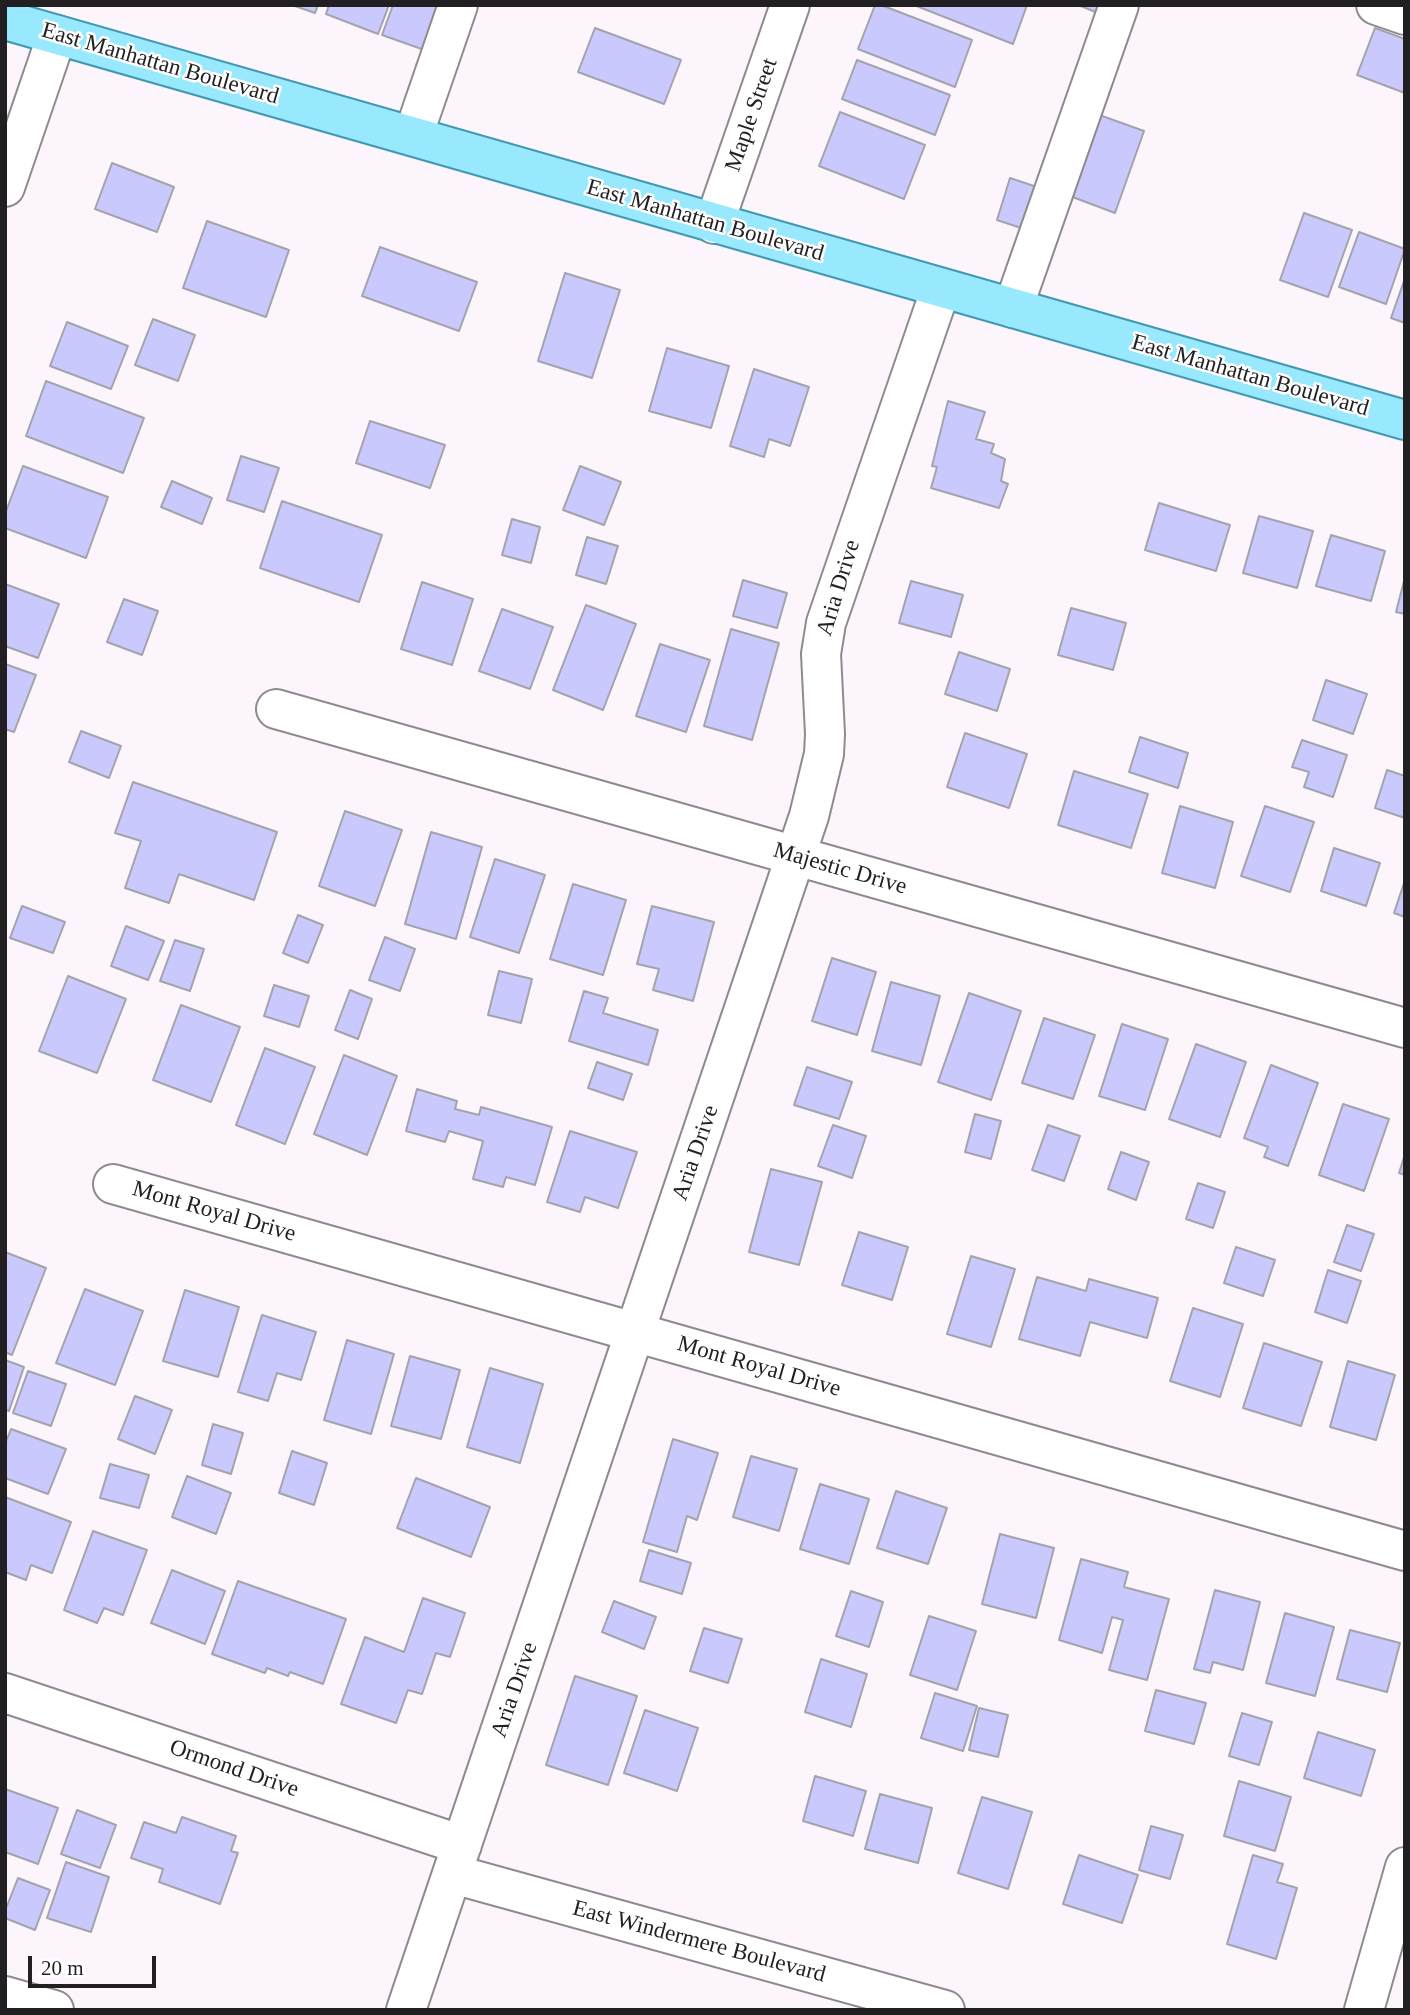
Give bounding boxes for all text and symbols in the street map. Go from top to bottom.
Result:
street label: East Manhattan Boulevard [38,17,282,111]
street label: Maple Street [720,55,784,175]
street label: East Manhattan Boulevard [583,174,827,268]
street label: East Manhattan Boulevard [1128,329,1372,423]
street label: Aria Drive [811,537,867,639]
street label: Majestic Drive [770,837,910,901]
street label: Aria Drive [667,1102,725,1204]
street label: Mont Royal Drive [129,1175,299,1249]
street label: Mont Royal Drive [674,1330,844,1404]
street label: Aria Drive [486,1639,544,1741]
street label: Ormond Drive [166,1734,302,1804]
street label: East Windermere Boulevard [569,1895,829,1989]
scale bar [32,1941,159,1985]
text: 20 m [41,1956,84,1980]

